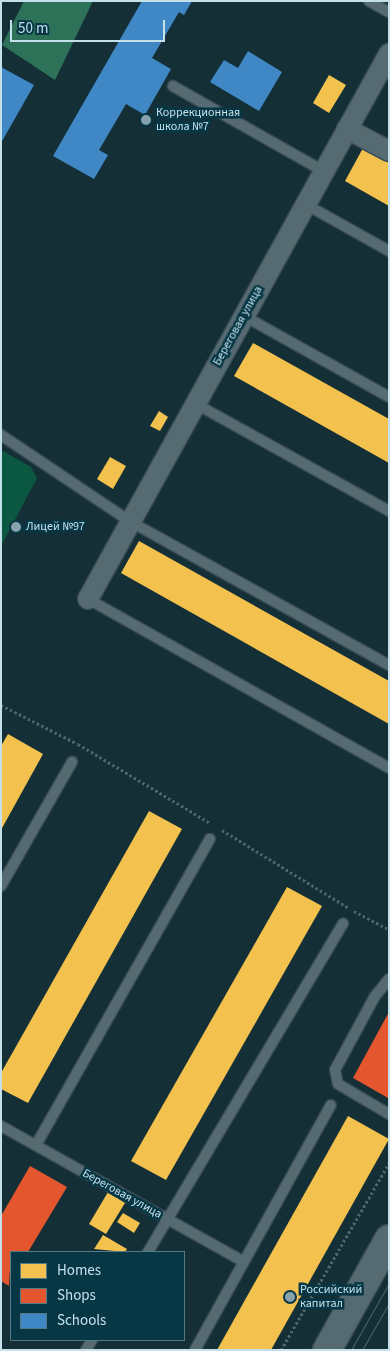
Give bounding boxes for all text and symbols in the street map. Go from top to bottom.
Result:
scale bar [12,10,168,42]
text: 50 m [18,18,48,39]
place label: Коррекционная школа №7 [156,106,240,134]
marker: Коррекционная школа №7 [140,114,152,126]
street label: Береговая улица [210,284,266,368]
place label: Лицей №97 [26,520,85,534]
marker: Лицей №97 [10,521,22,533]
street label: Береговая улица [80,1166,164,1222]
legend [10,1251,185,1341]
text: Homes [57,1260,101,1281]
place label: Российский капитал [300,1283,362,1311]
text: Shops [57,1285,96,1306]
marker: Российский капитал [284,1291,296,1303]
text: Schools [57,1310,106,1331]

